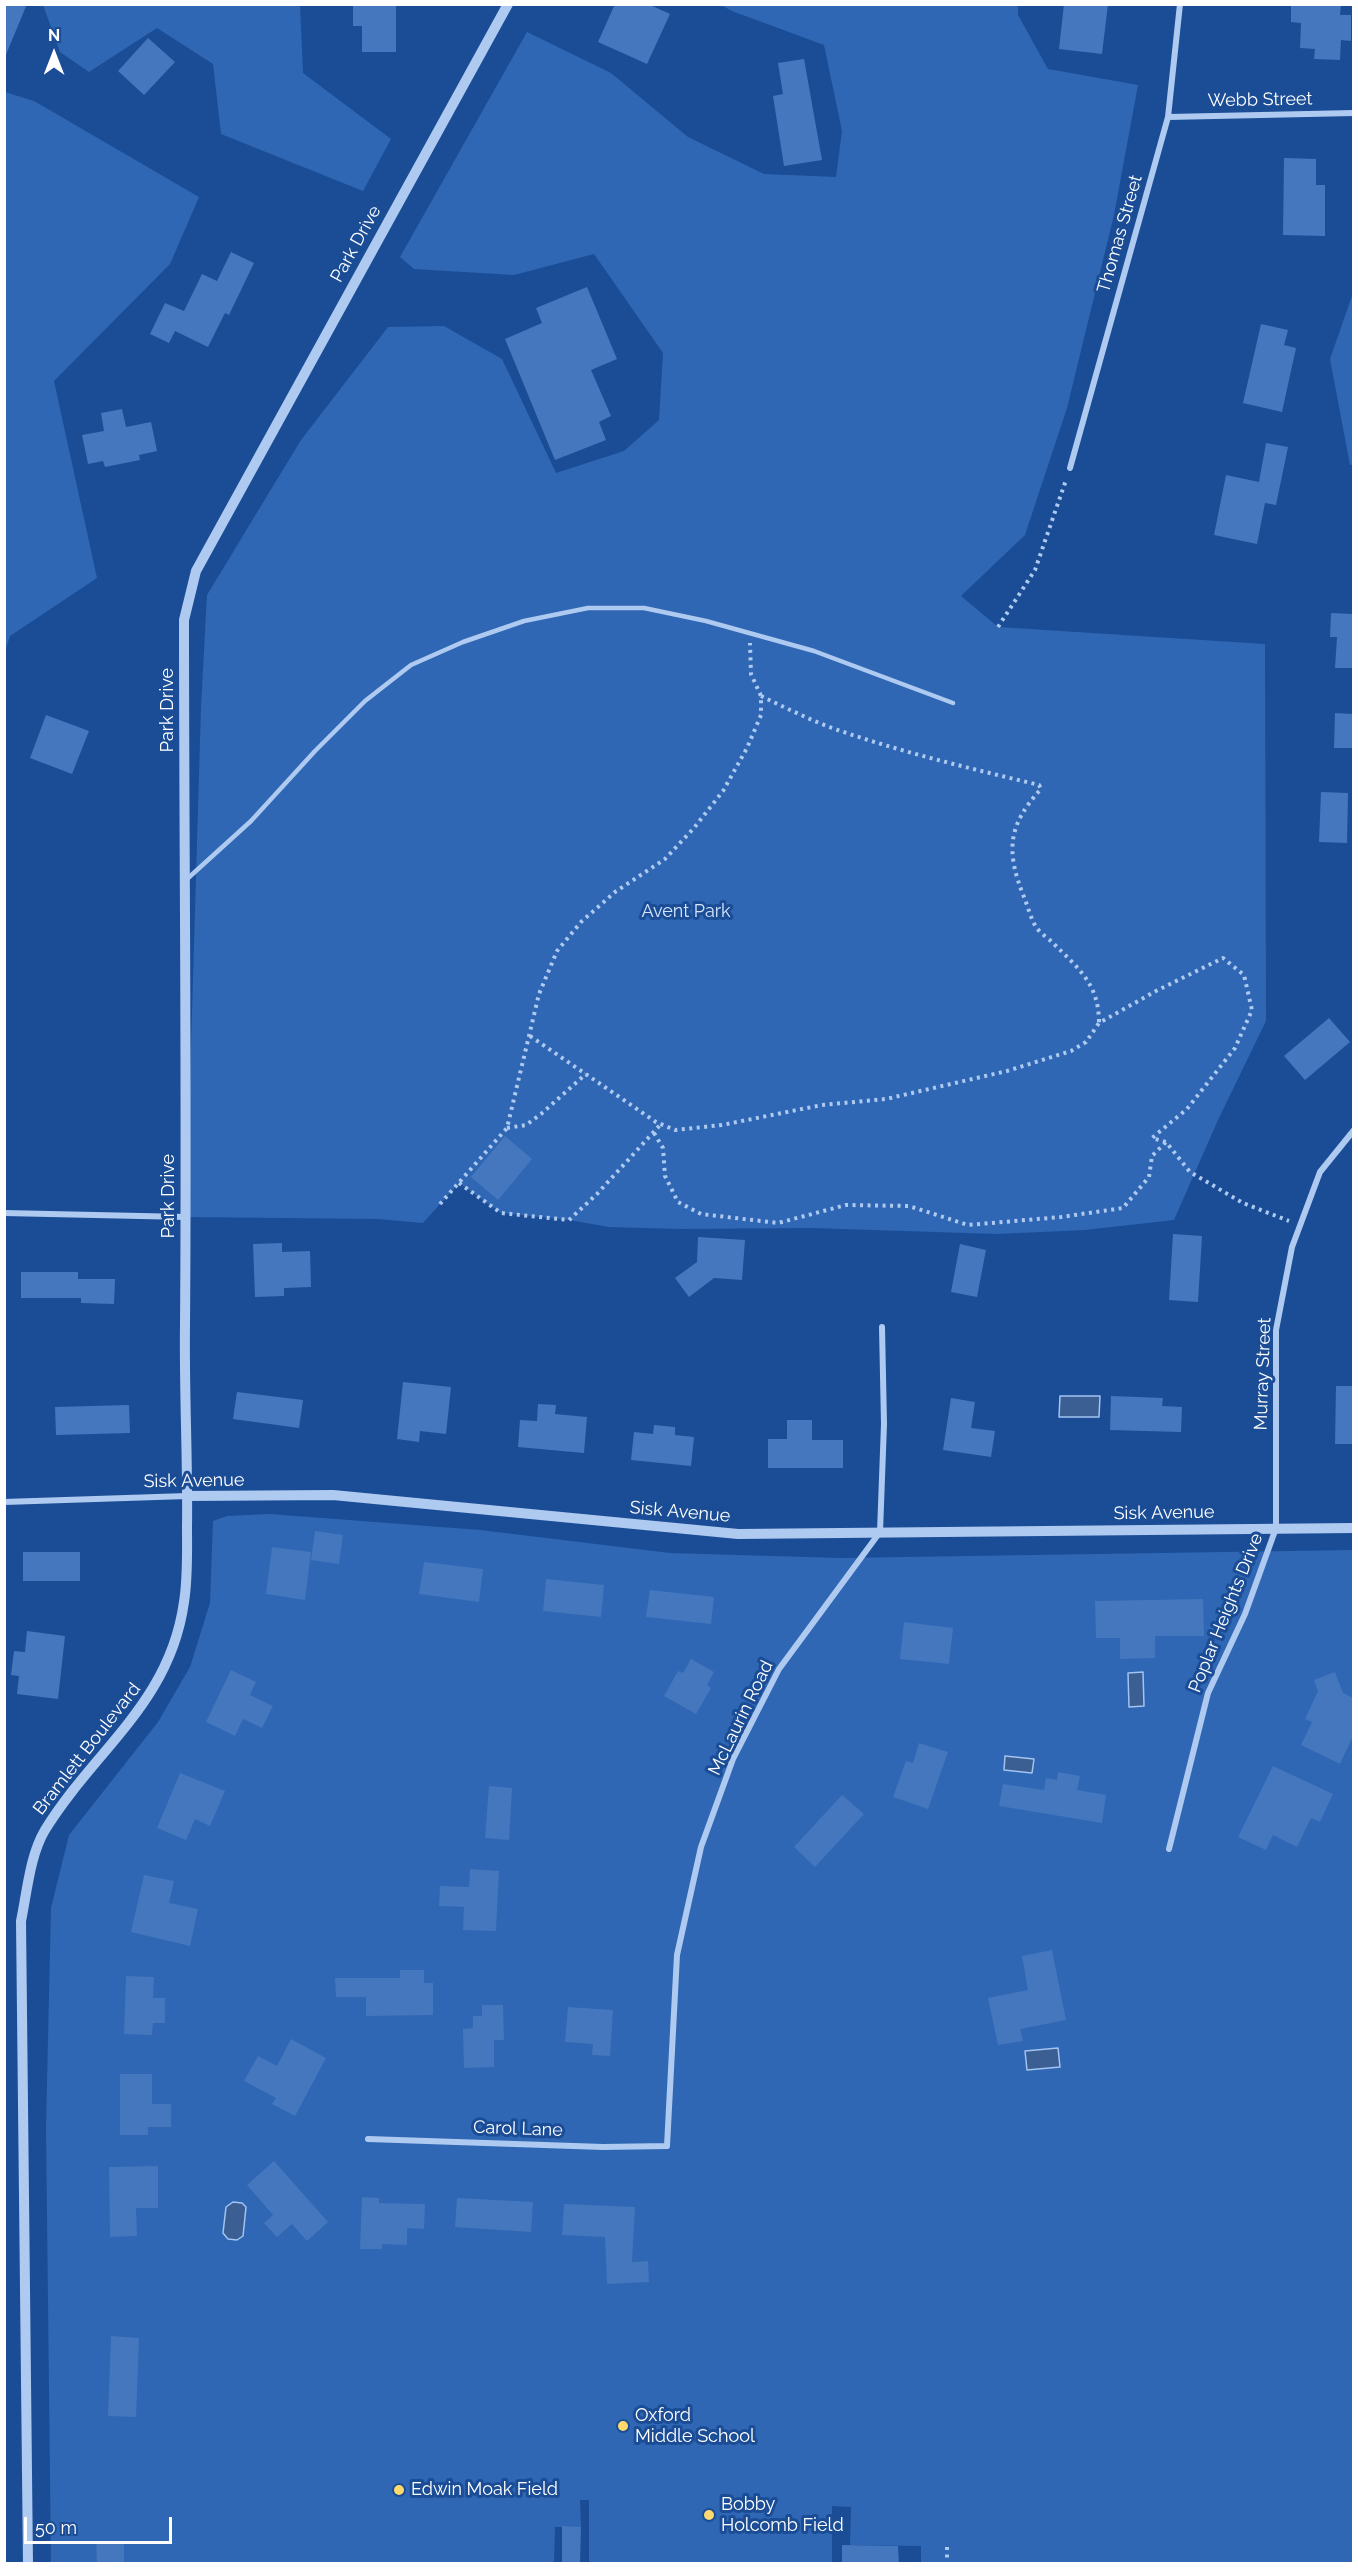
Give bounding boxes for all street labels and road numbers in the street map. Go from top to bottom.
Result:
street label: Webb Street [1207,88,1313,112]
street label: Thomas Street [1093,173,1147,295]
street label: Park Drive [326,202,386,286]
street label: Park Drive [157,668,179,752]
street label: Park Drive [158,1154,180,1238]
street label: Murray Street [1250,1317,1276,1431]
street label: Sisk Avenue [143,1469,245,1493]
street label: Sisk Avenue [629,1497,731,1527]
street label: Sisk Avenue [1113,1501,1215,1525]
street label: Poplar Heights Drive [1184,1530,1268,1696]
street label: McLaurin Road [704,1657,778,1779]
street label: Bramlett Boulevard [29,1679,145,1819]
street label: Carol Lane [473,2117,563,2141]

